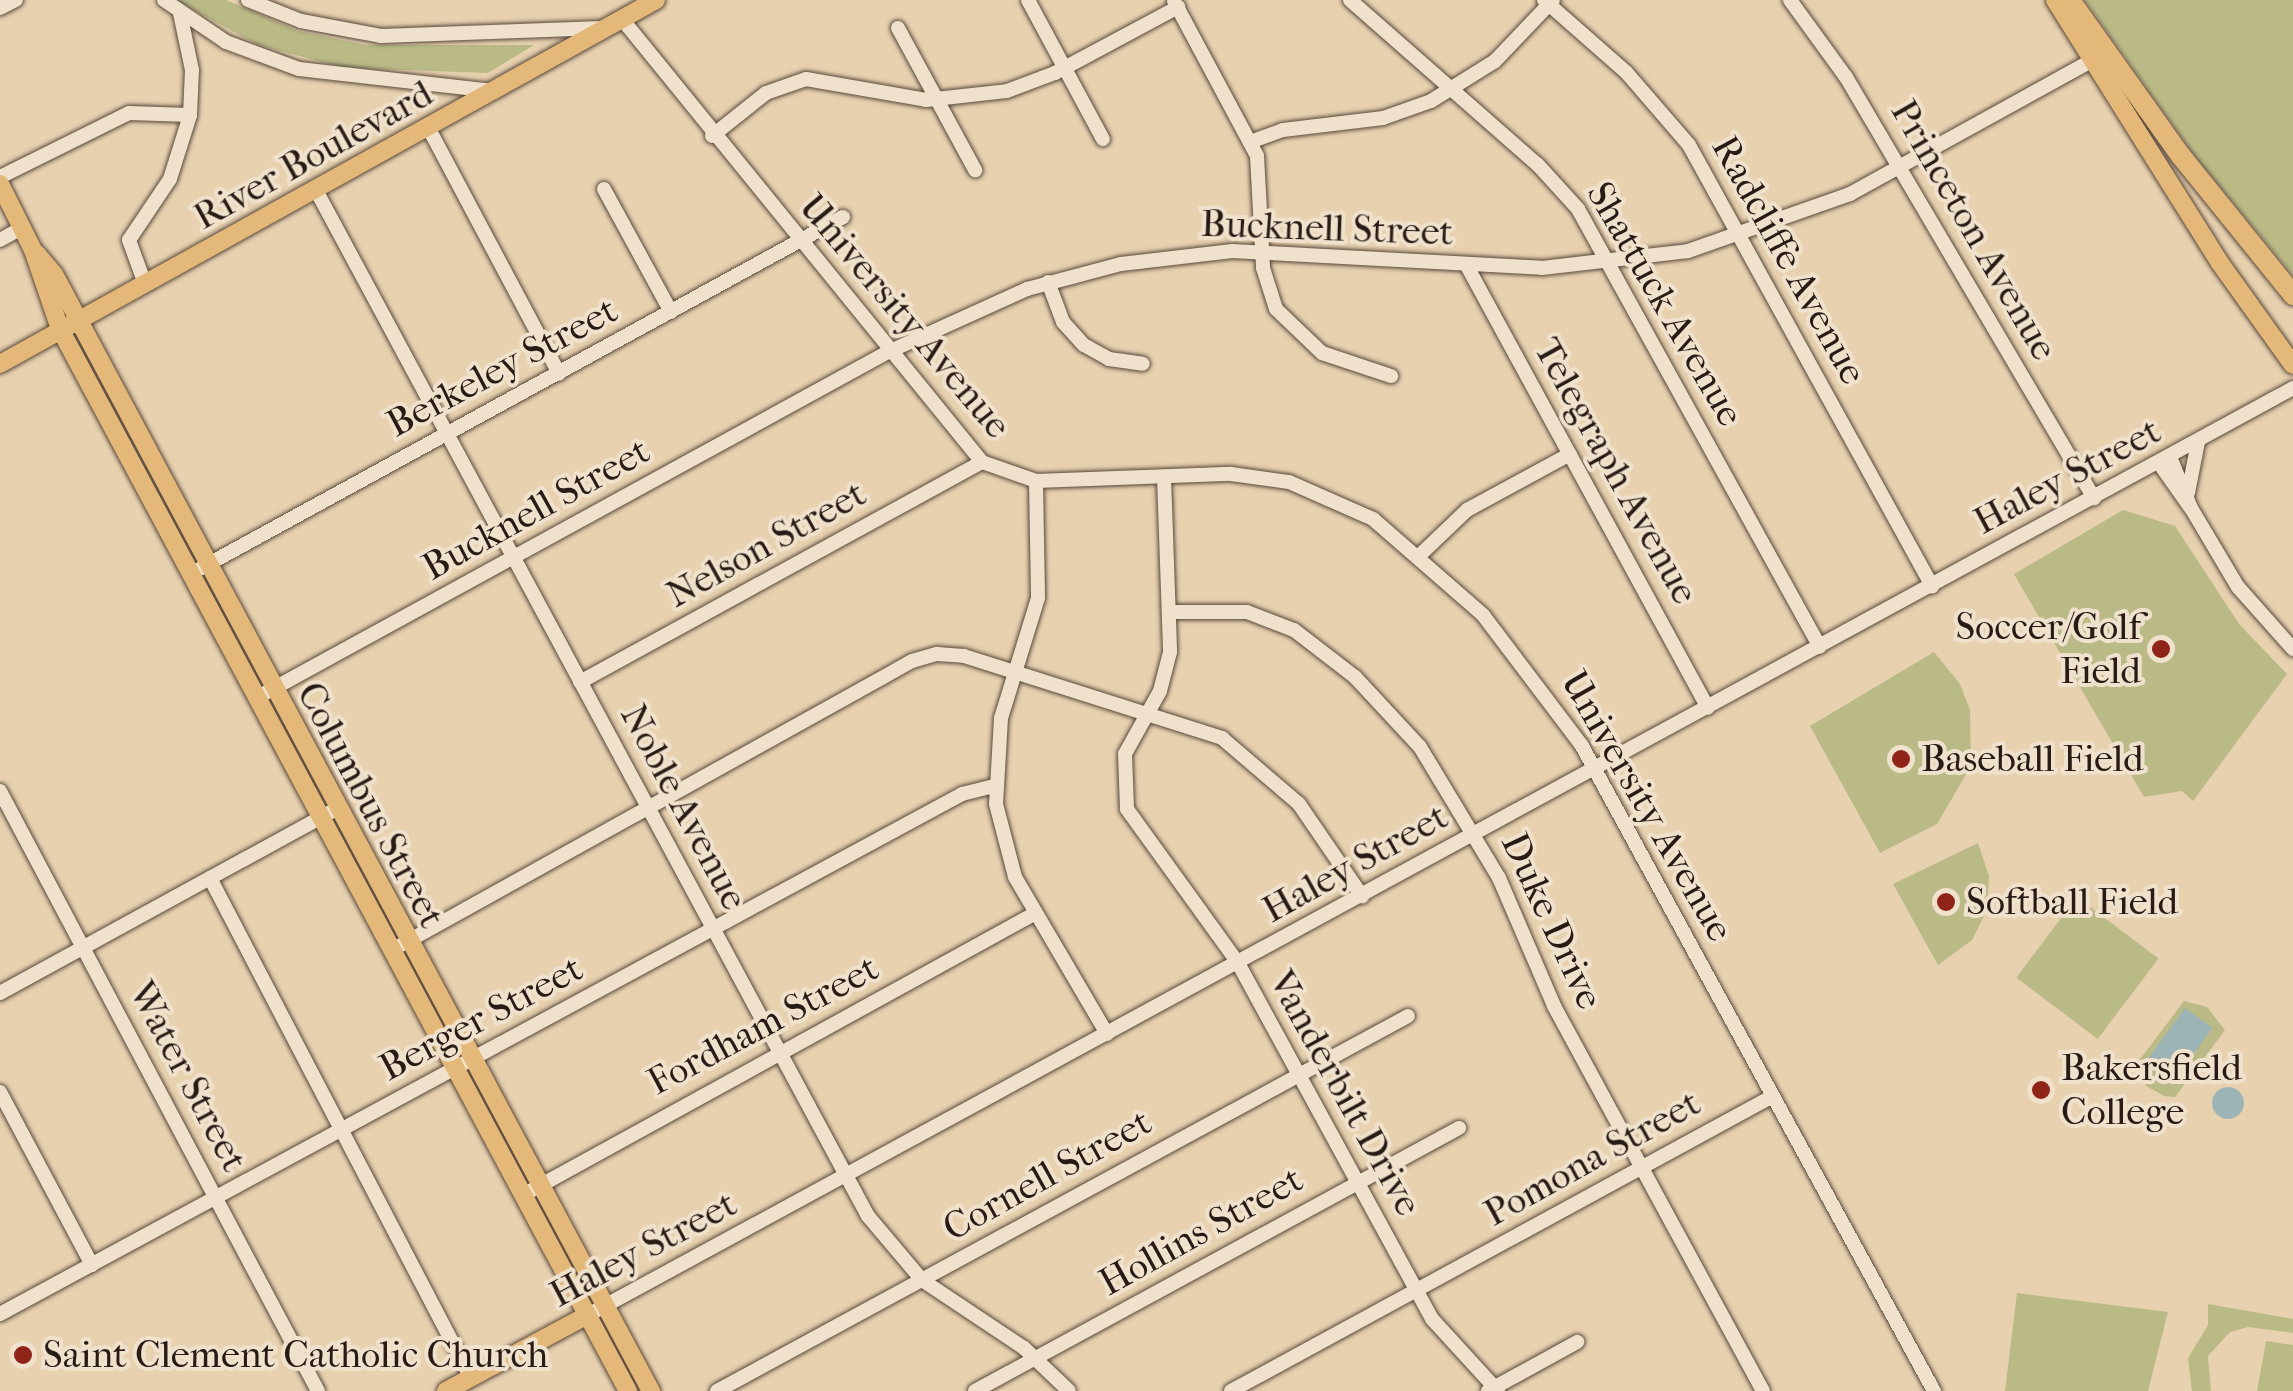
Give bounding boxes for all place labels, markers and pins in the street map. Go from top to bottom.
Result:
place label: Soccer/Golf Field [1955,604,2141,694]
marker: Soccer/Golf Field [2150,638,2172,660]
place label: Baseball Field [1921,736,2144,782]
marker: Baseball Field [1890,748,1912,770]
place label: Softball Field [1966,879,2178,925]
marker: Softball Field [1935,891,1957,913]
place label: Bakersfield College [2061,1045,2242,1134]
marker: Bakersfield College [2030,1079,2052,1101]
place label: Saint Clement Catholic Church [43,1332,548,1378]
marker: Saint Clement Catholic Church [12,1344,34,1366]

